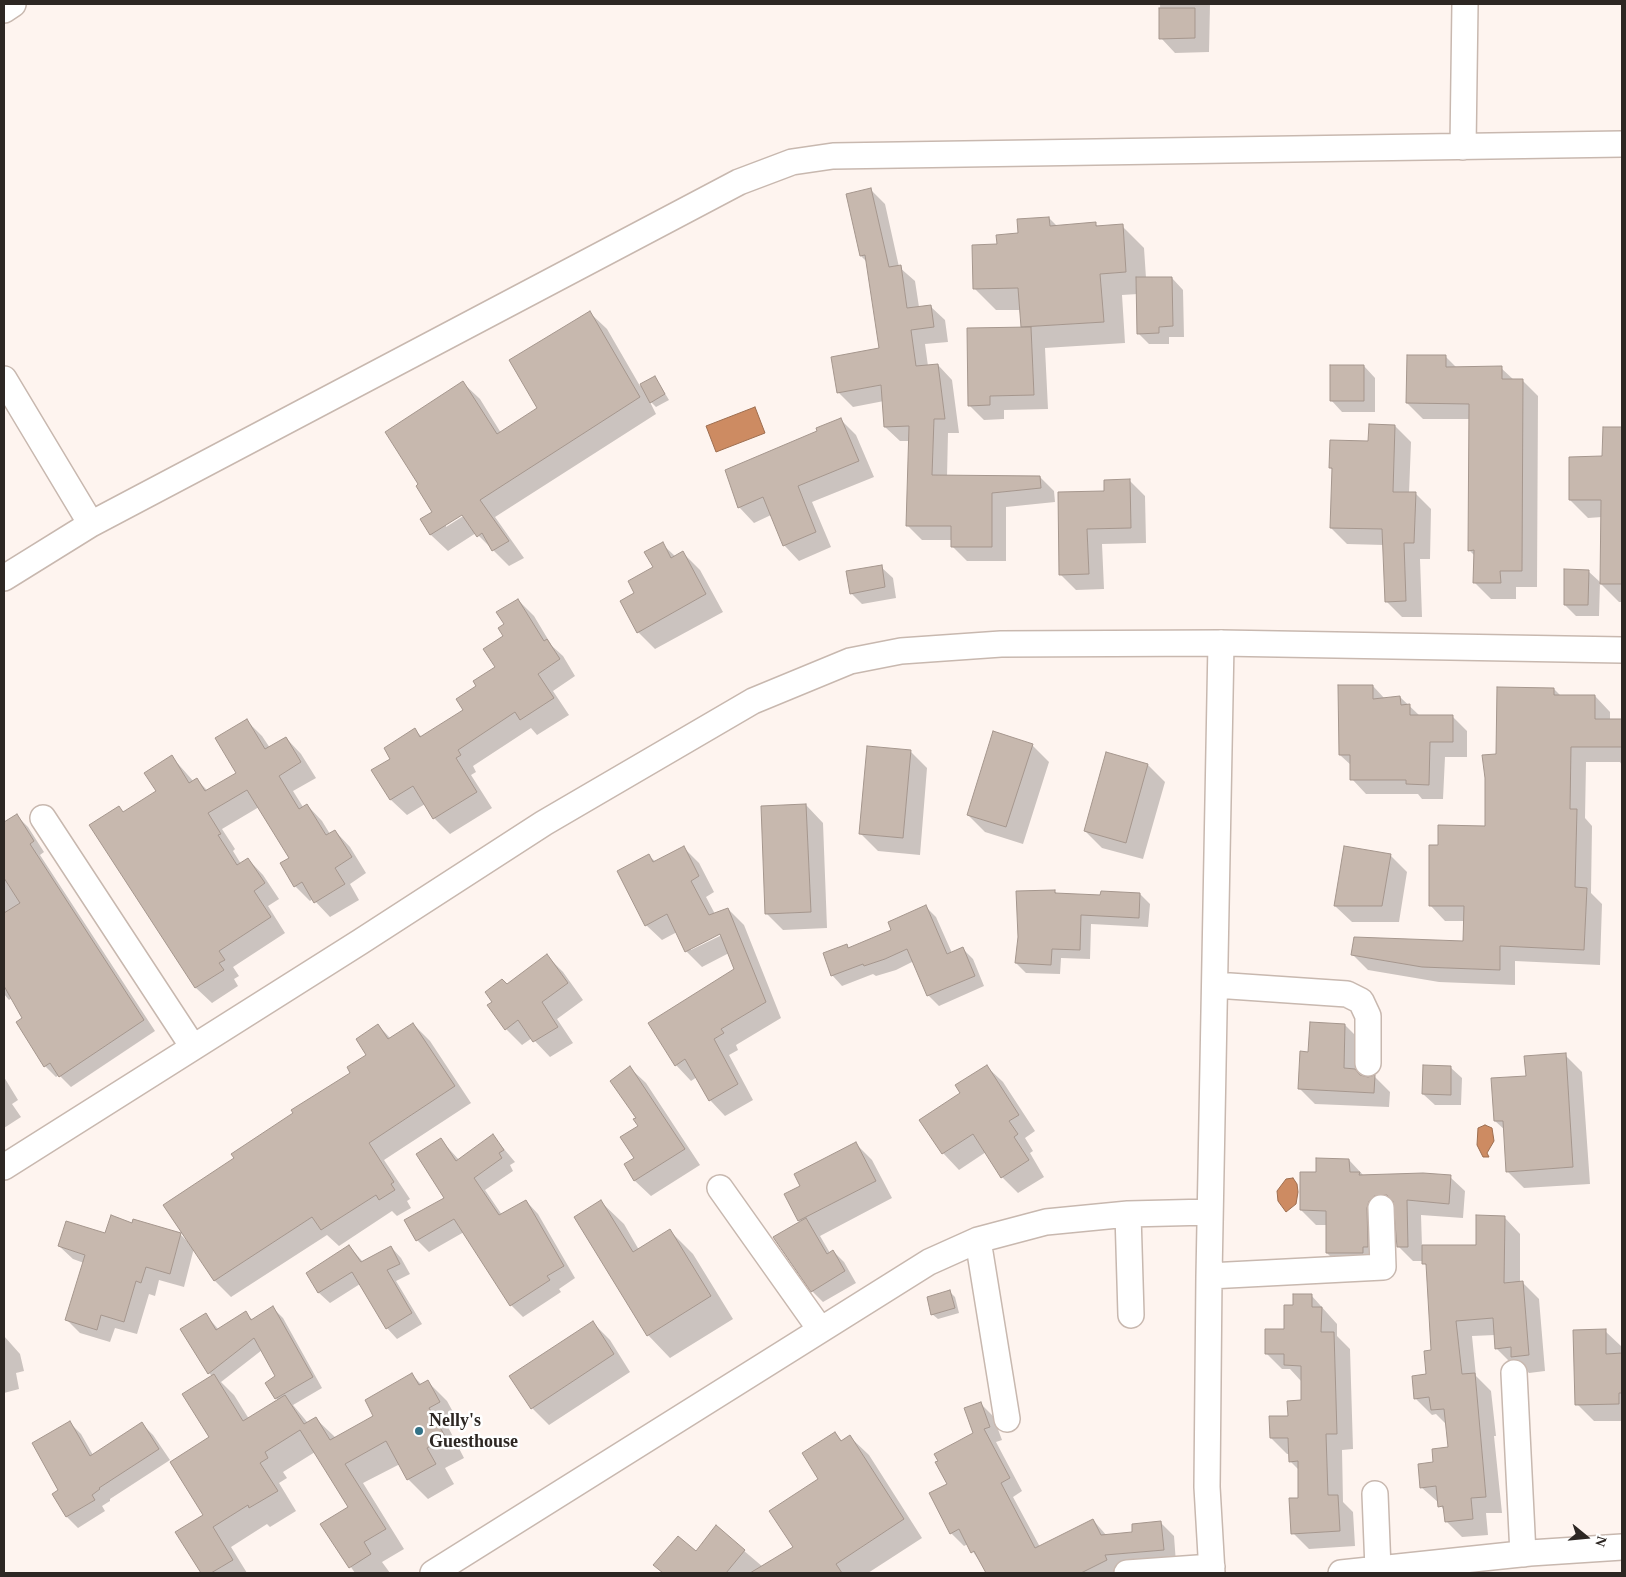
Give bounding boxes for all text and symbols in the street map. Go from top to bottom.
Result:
place label: Nelly's Guesthouse [429,1410,518,1452]
marker: Nelly's Guesthouse [413,1425,425,1437]
north arrow [1561,1512,1611,1562]
text: N [1592,1534,1609,1549]

